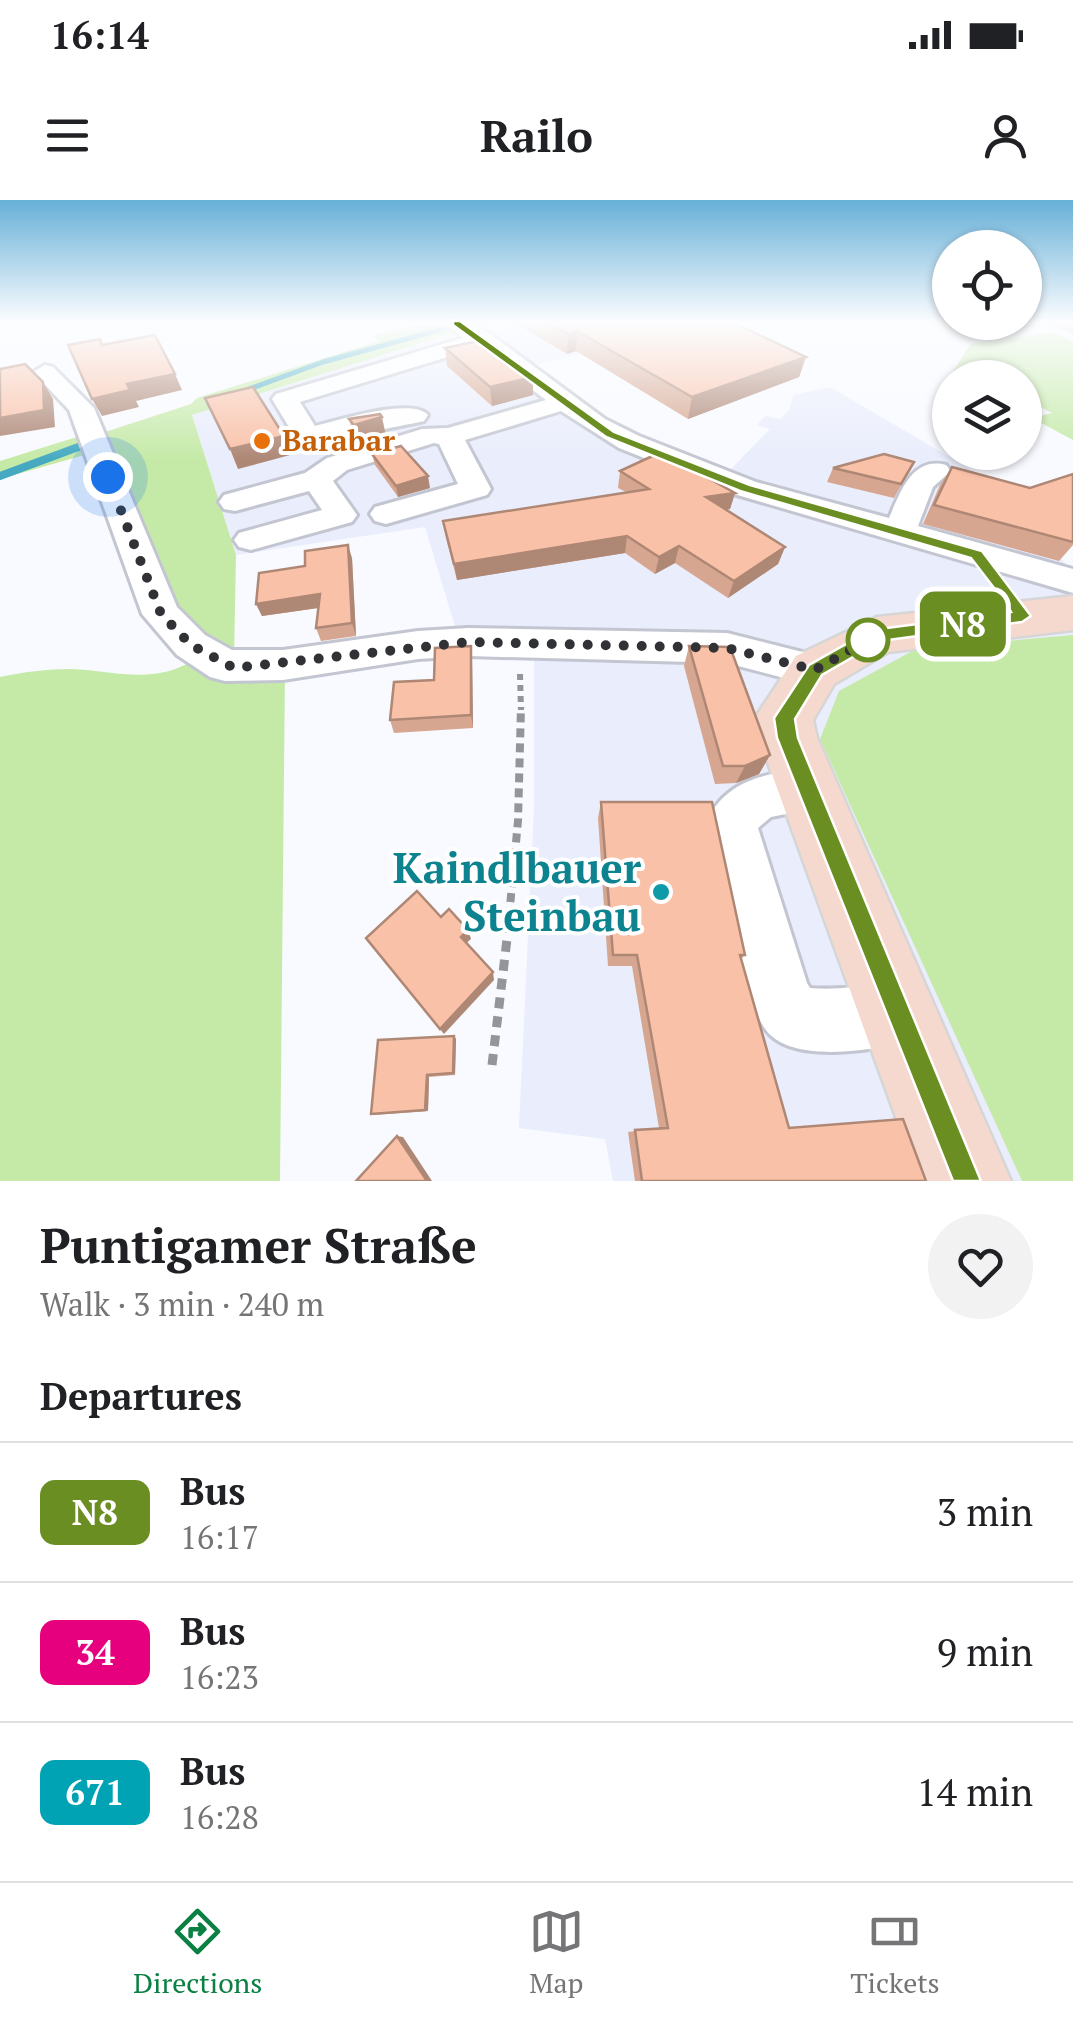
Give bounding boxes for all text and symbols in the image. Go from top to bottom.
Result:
text: 16:14 [50,10,149,60]
text: Railo [480,105,593,165]
icon: menu [40,108,95,163]
icon: person [978,108,1033,163]
map controls [932,230,1042,470]
button: locate [932,230,1042,340]
button: layers [932,360,1042,470]
place label: Barabar [282,420,395,460]
marker: Barabar [251,430,273,452]
your location [83,452,133,502]
line badge: N8 [918,592,1008,656]
text: N8 [940,601,986,647]
unlabelled marker [847,619,889,661]
place label: Kaindlbauer Steinbau [393,839,641,943]
marker: Kaindlbauer Steinbau [650,881,672,903]
text: Puntigamer Straße [40,1213,477,1277]
button: heart [928,1214,1033,1319]
text: Walk · 3 min · 240 m [40,1283,324,1325]
text: Departures [40,1371,242,1421]
text: Bus [180,1466,245,1516]
text: 3 min [937,1487,1033,1537]
text: N8 [72,1489,118,1535]
text: 16:17 [180,1516,259,1558]
text: Bus [180,1606,245,1656]
text: 9 min [937,1627,1033,1677]
text: 34 [75,1629,115,1675]
text: 16:23 [180,1656,259,1698]
text: Bus [180,1746,245,1796]
text: 14 min [916,1767,1033,1817]
text: 671 [65,1769,125,1815]
text: 16:28 [180,1796,259,1838]
tab: Directions [133,1904,262,2001]
tab: Map [529,1904,584,2001]
tab: Tickets [850,1904,940,2001]

